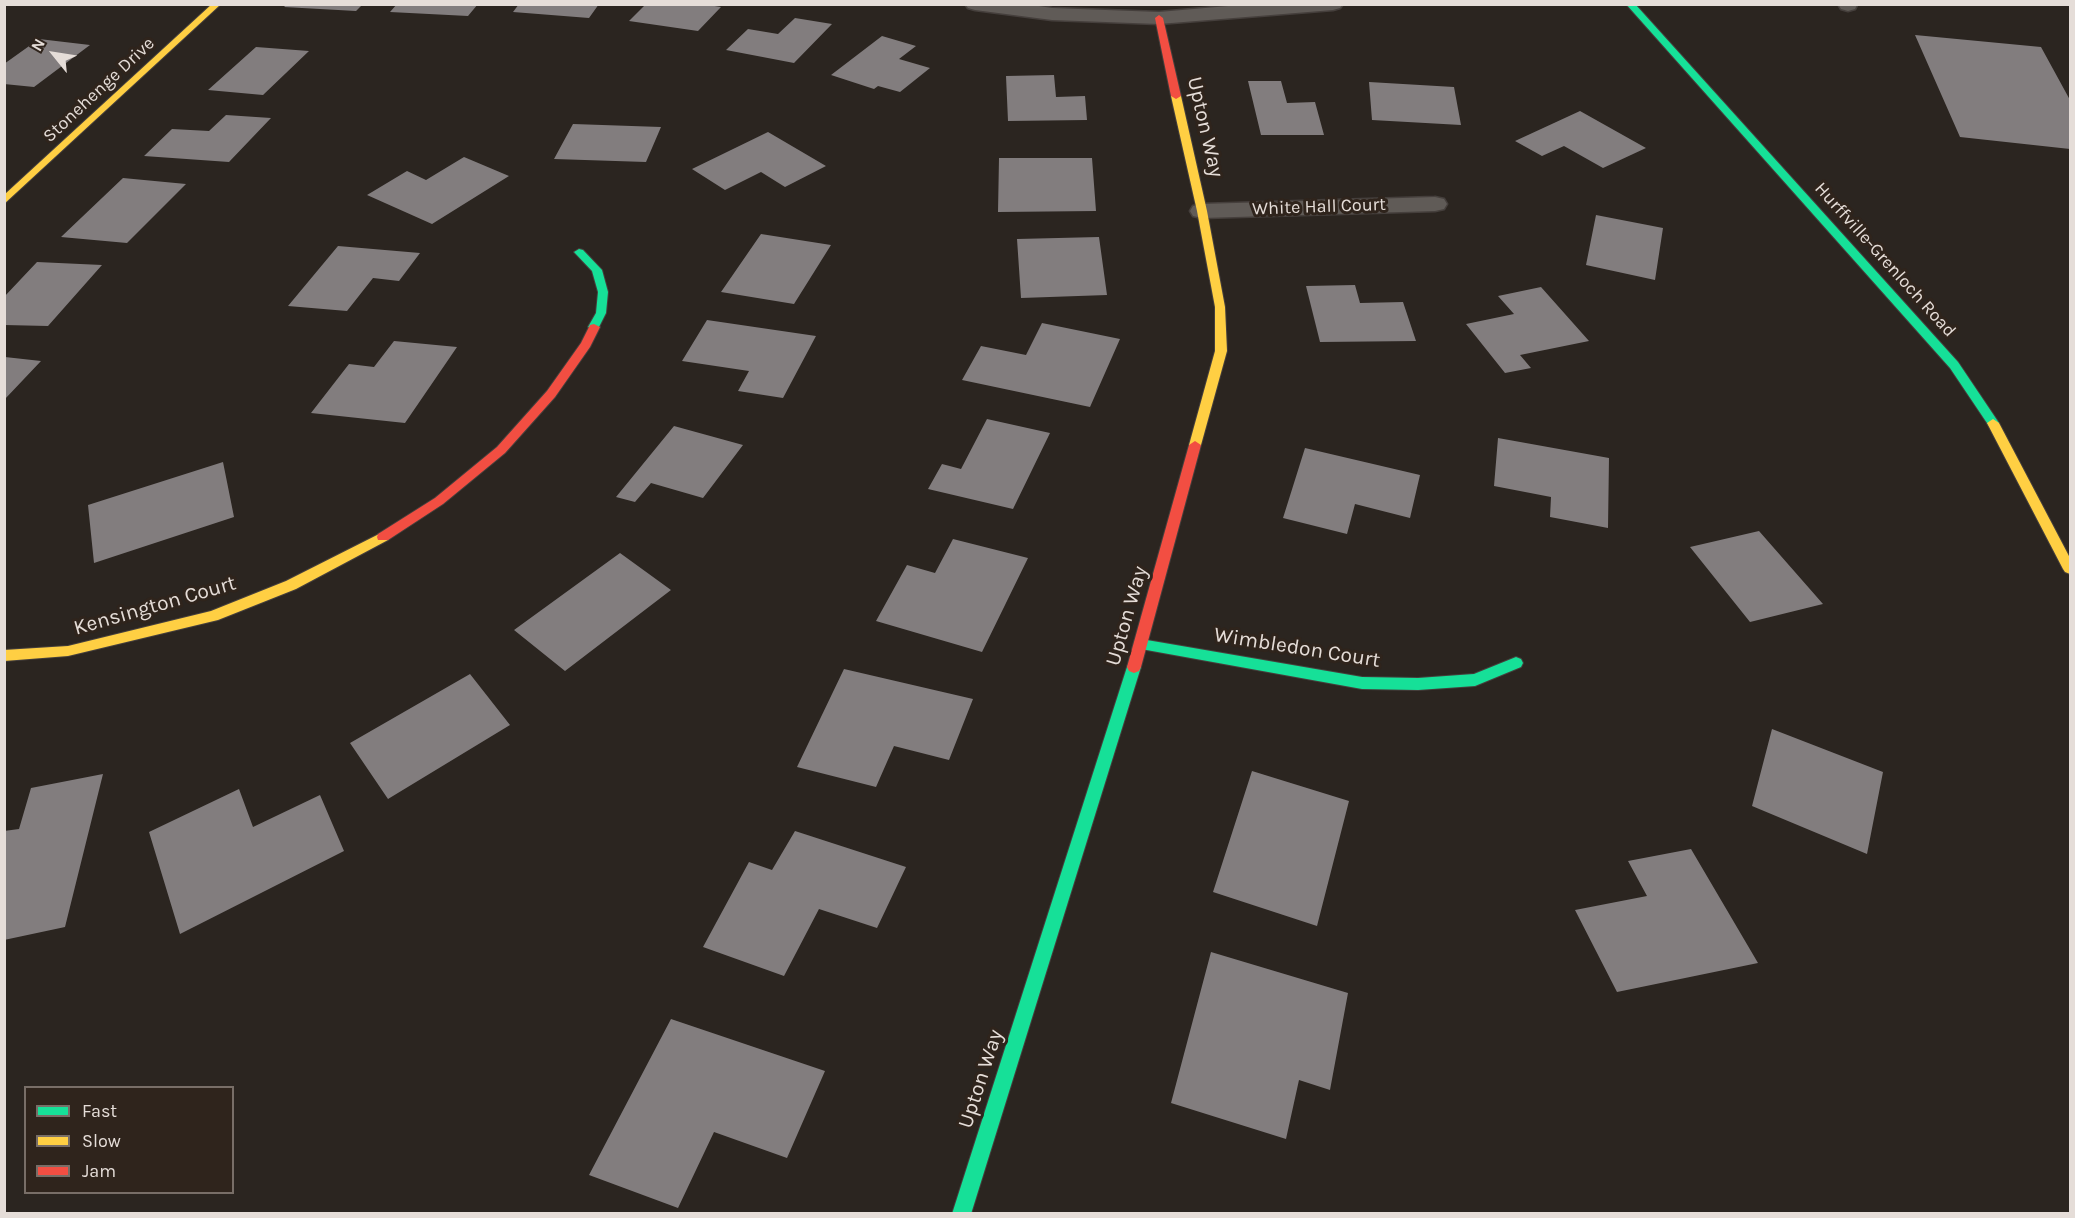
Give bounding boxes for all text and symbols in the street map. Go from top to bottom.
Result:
north arrow [24,24,84,84]
street label: Stonehenge Drive [39,33,159,147]
text: N [27,35,49,54]
street label: Upton Way [1181,74,1229,180]
street label: Hurffville-Grenloch Road [1810,178,1960,342]
street label: White Hall Court [1252,194,1386,220]
street label: Upton Way [1101,563,1153,669]
street label: Kensington Court [71,571,239,641]
street label: Wimbledon Court [1212,622,1382,674]
street label: Upton Way [953,1026,1009,1132]
legend [24,1086,234,1194]
text: Fast [82,1100,117,1122]
text: Slow [82,1130,121,1152]
text: Jam [82,1160,116,1182]

